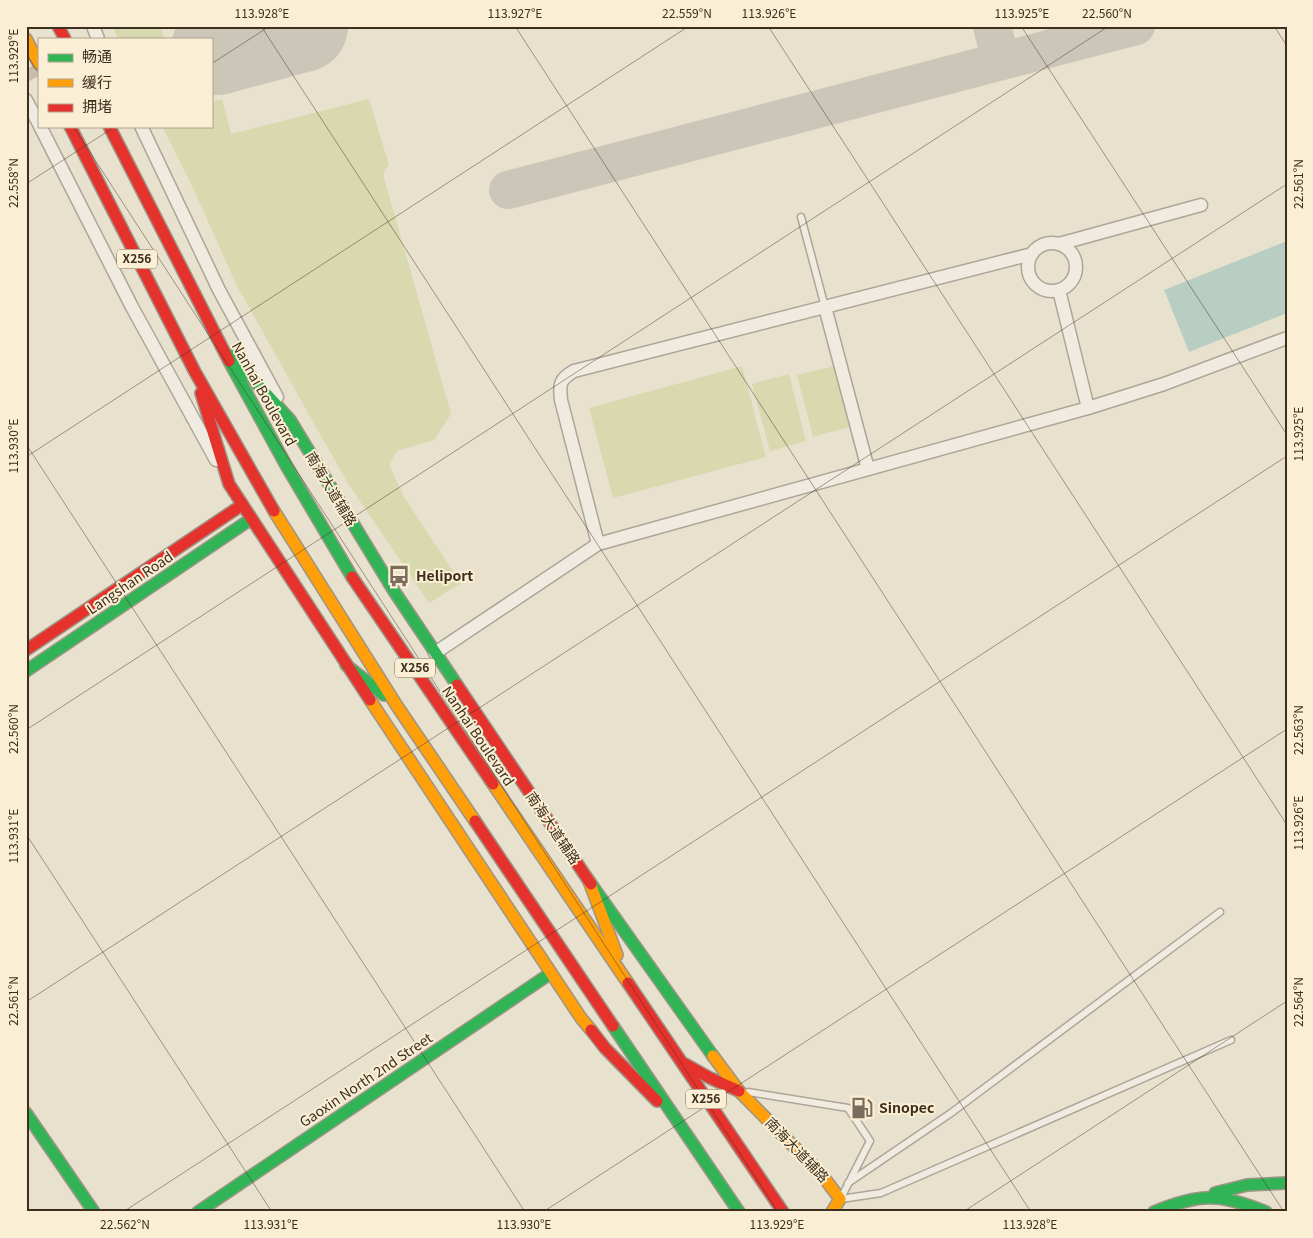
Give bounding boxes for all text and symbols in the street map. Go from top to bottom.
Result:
text: 113.928°E [235,4,289,21]
text: 113.927°E [488,4,542,21]
text: 22.559°N [662,4,712,21]
text: 113.926°E [742,4,796,21]
text: 113.925°E [995,4,1049,21]
text: 22.560°N [1082,4,1132,21]
text: 113.929°E [4,29,21,83]
legend [38,38,212,128]
text: 畅通 [82,45,112,66]
text: 缓行 [82,71,112,92]
text: 拥堵 [82,95,112,116]
text: 22.558°N [4,158,21,208]
text: 22.561°N [1289,159,1306,209]
road number: X256 [117,250,157,268]
street label: Nanhai Boulevard [228,338,302,449]
text: 113.925°E [1289,407,1306,461]
text: 113.930°E [4,419,21,473]
street label: 南海大道辅路 [302,447,362,530]
street label: Langshan Road [82,546,176,618]
bus stop icon: Heliport [386,563,412,589]
place label: Heliport [416,565,473,585]
road number: X256 [395,658,435,678]
street label: Nanhai Boulevard [438,682,520,789]
text: 22.560°N [4,704,21,754]
text: 22.563°N [1289,705,1306,755]
street label: 南海大道辅路 [522,787,586,868]
text: 113.926°E [1289,796,1306,850]
text: 113.931°E [4,809,21,863]
text: 22.561°N [4,976,21,1026]
text: 22.564°N [1289,977,1306,1027]
street label: Gaoxin North 2nd Street [295,1027,436,1131]
road number: X256 [686,1090,726,1108]
fuel station icon: Sinopec [849,1095,875,1121]
place label: Sinopec [879,1097,934,1117]
street label: 南海大道辅路 [761,1112,834,1186]
text: 22.562°N [100,1215,150,1232]
text: 113.931°E [244,1215,298,1232]
text: 113.930°E [497,1215,551,1232]
text: 113.929°E [750,1215,804,1232]
text: 113.928°E [1003,1215,1057,1232]

